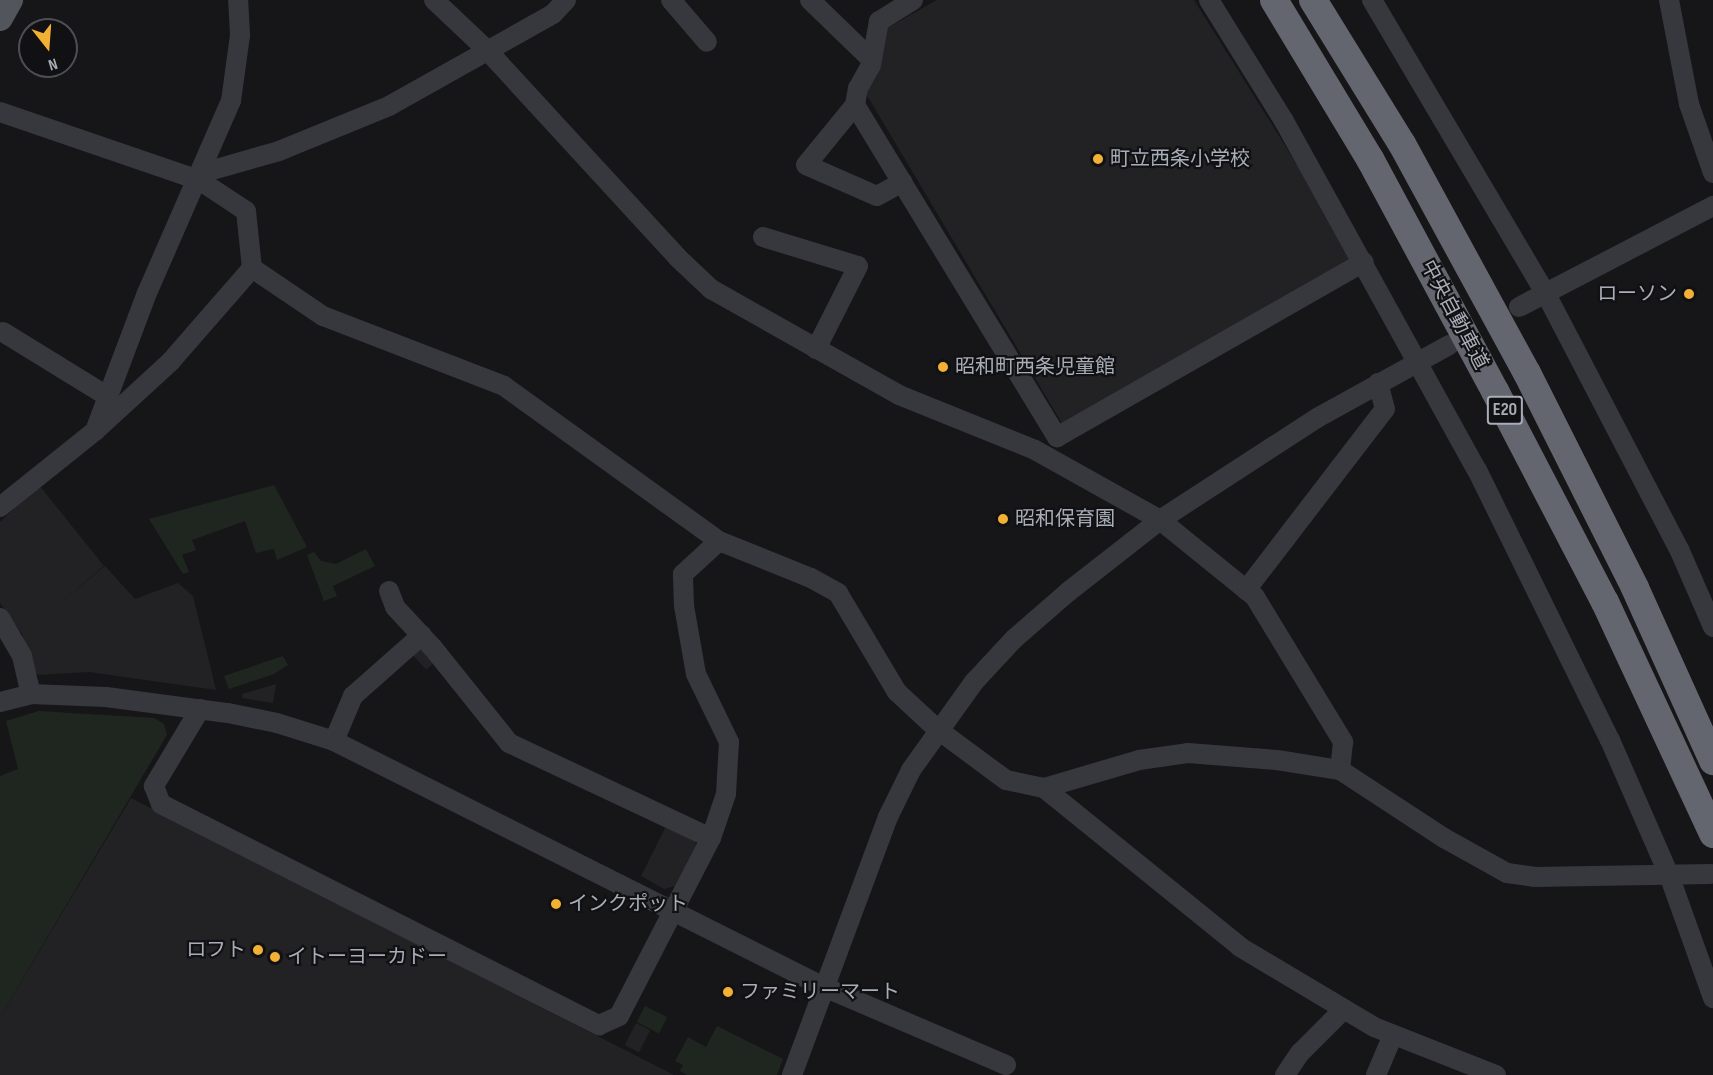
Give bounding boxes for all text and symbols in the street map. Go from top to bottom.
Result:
north arrow [18,18,78,78]
text: N [46,53,60,74]
place label: 町立西条小学校 [1110,147,1250,171]
marker: 町立西条小学校 [1091,152,1105,166]
street label: 中央自動車道 [1415,256,1493,374]
place label: ローソン [1597,282,1677,306]
marker: ローソン [1682,287,1696,301]
place label: 昭和町西条児童館 [955,355,1115,379]
marker: 昭和町西条児童館 [936,360,950,374]
road number: E20 [1486,395,1524,425]
place label: 昭和保育園 [1015,507,1115,531]
marker: 昭和保育園 [996,512,1010,526]
place label: インクポット [568,892,688,916]
marker: インクポット [549,897,563,911]
place label: ロフト [186,938,246,962]
marker: ロフト [251,943,265,957]
place label: イトーヨーカドー [287,945,447,969]
marker: イトーヨーカドー [268,950,282,964]
place label: ファミリーマート [740,980,900,1004]
marker: ファミリーマート [721,985,735,999]

